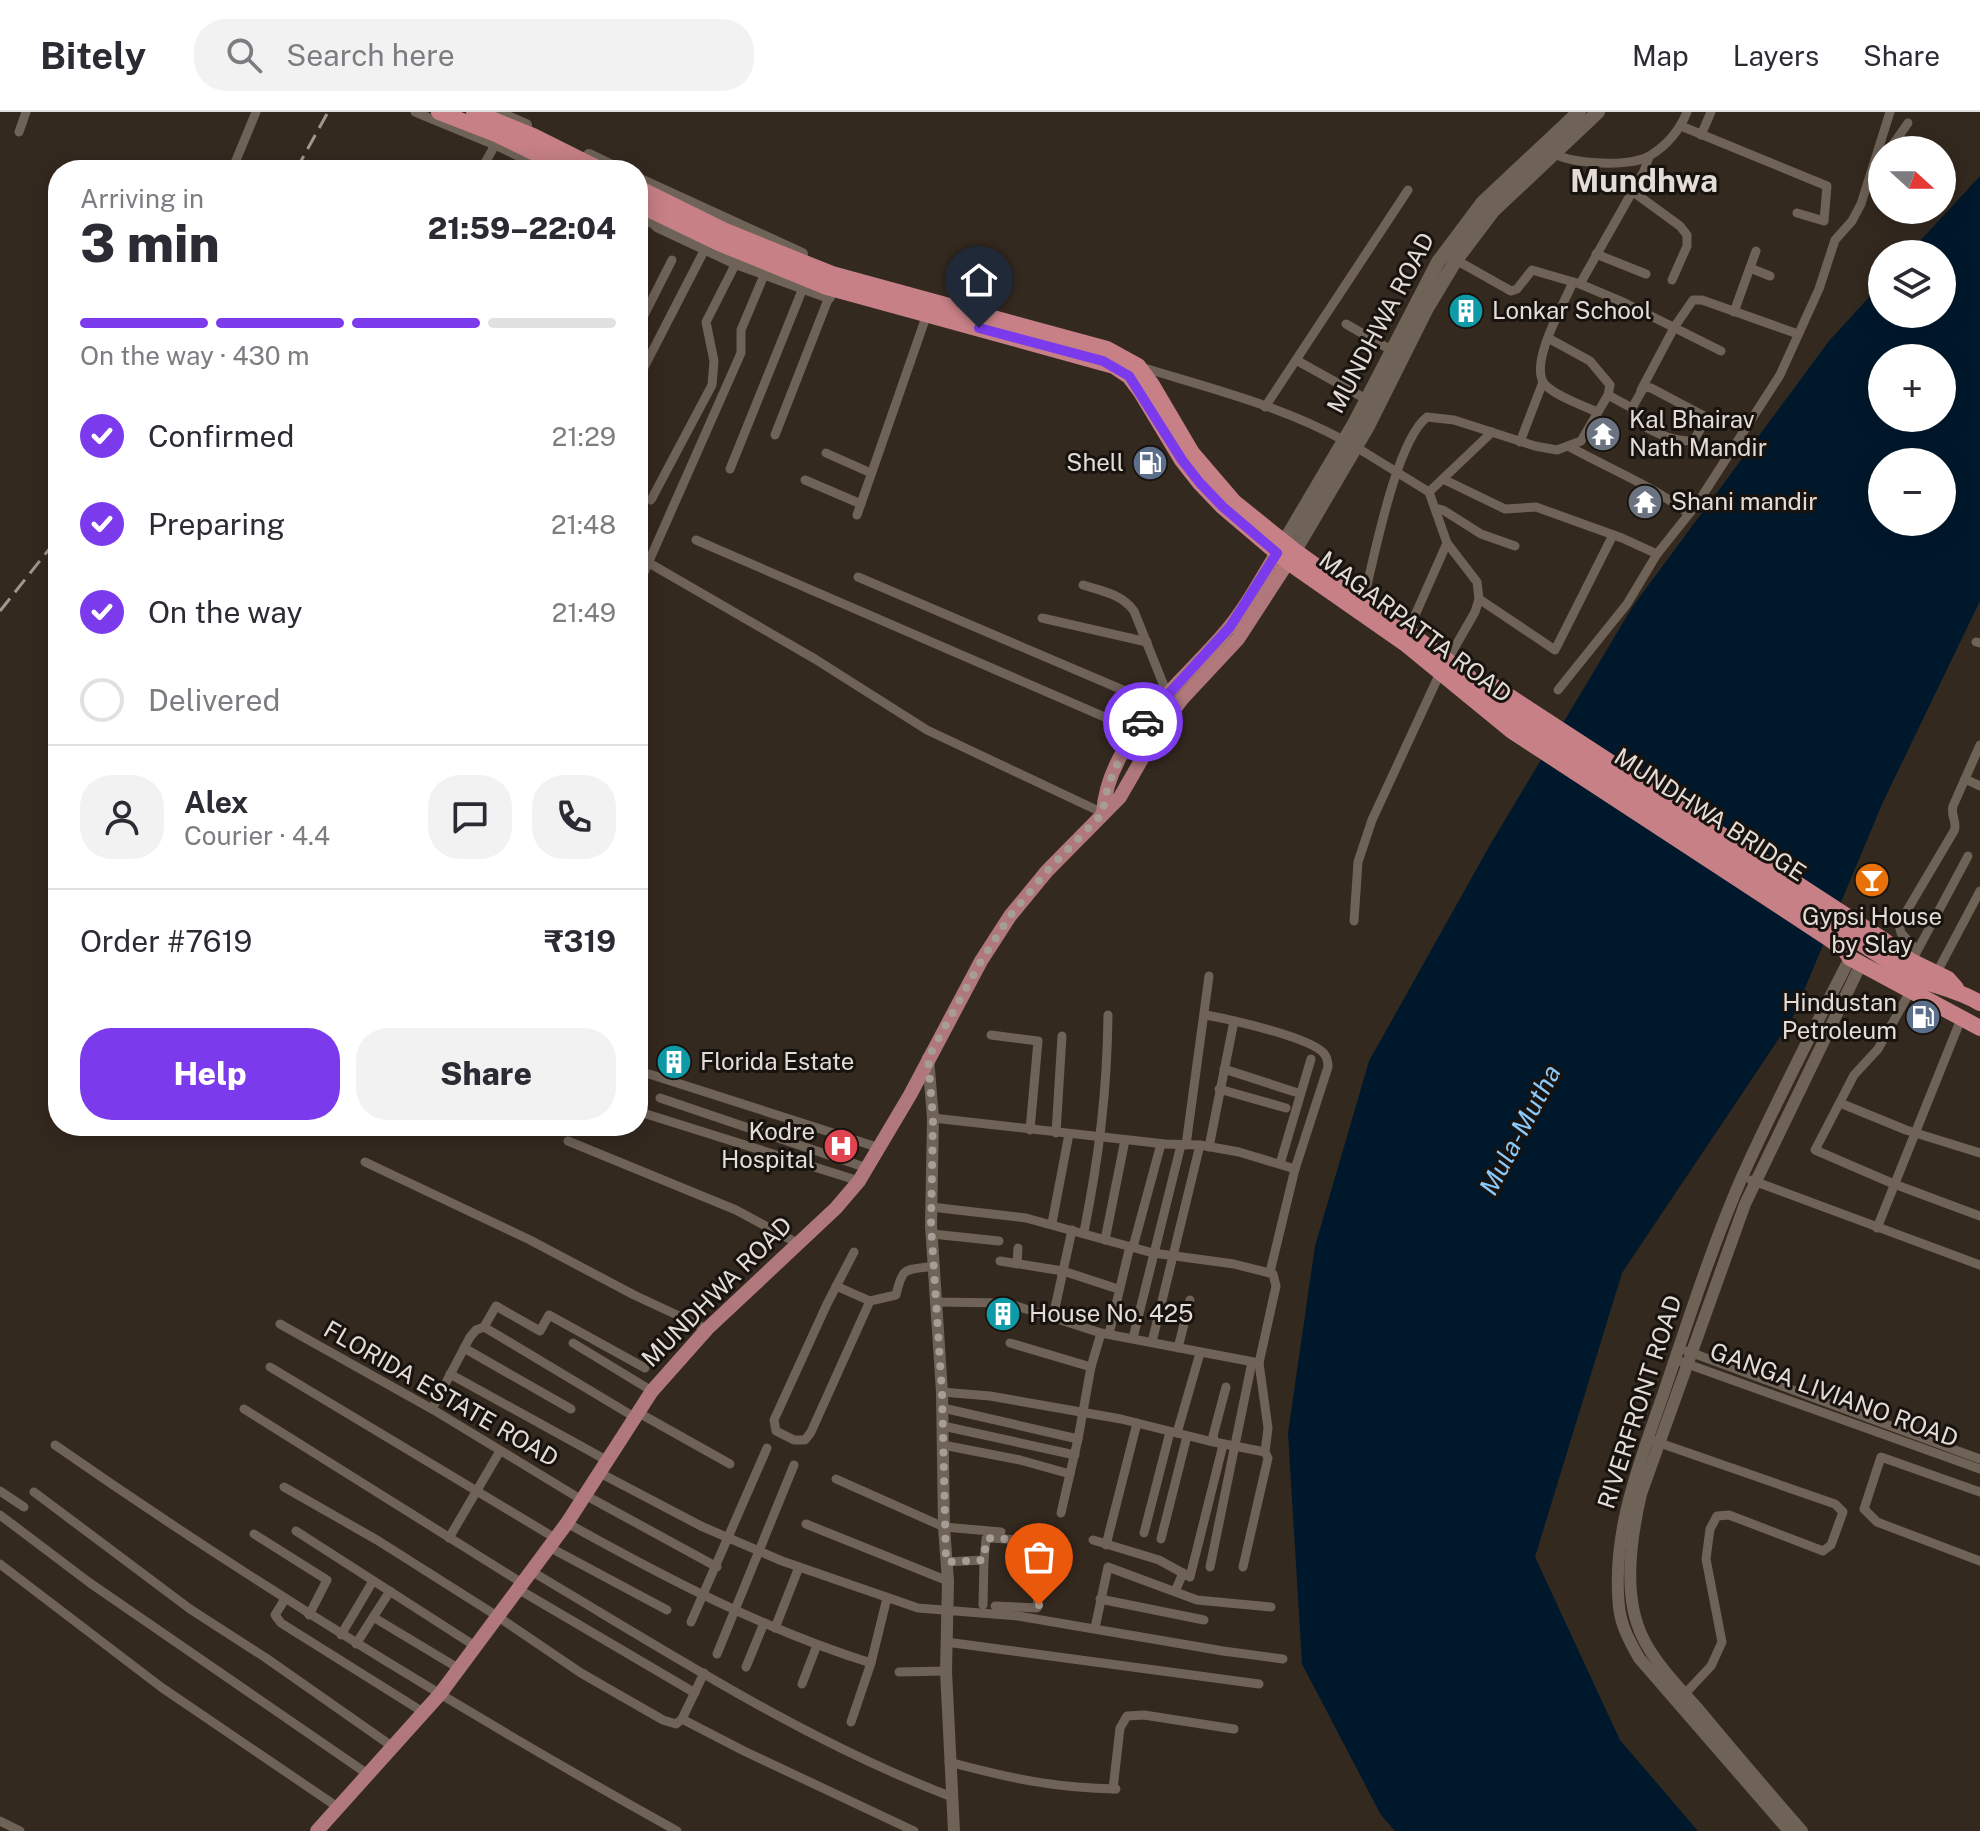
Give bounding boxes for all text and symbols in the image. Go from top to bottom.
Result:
search box [194,19,754,91]
text: Bitely [40,33,146,78]
icon: search [222,33,266,77]
text: Search here [286,37,455,73]
text: Map [1632,39,1689,72]
text: Layers [1733,39,1819,72]
text: Share [1863,39,1940,72]
north arrow [1868,136,1956,224]
map controls [1868,136,1956,536]
district label: Mundhwa [1570,162,1718,199]
text: Arriving in [80,183,204,214]
text: 21:59–22:04 [428,210,616,246]
text: 3 min [80,213,220,274]
street label: MUNDHWA ROAD [1321,227,1440,418]
button: layers [1868,240,1956,328]
pin [945,246,1013,328]
icon: home [957,258,1001,302]
building icon: Lonkar School [1447,292,1485,330]
place label: Lonkar School [1492,296,1652,324]
text: On the way · 430 m [80,340,309,371]
button: + [1868,344,1956,432]
place label: Kal Bhairav Nath Mandir [1629,405,1767,461]
icon: check [80,414,124,458]
temple icon: Kal Bhairav Nath Mandir [1584,415,1622,453]
text: Confirmed [148,418,294,454]
text: 21:29 [552,421,616,452]
fuel station icon: Shell [1131,444,1169,482]
place label: Shell [1066,448,1124,476]
button: − [1868,448,1956,536]
temple icon: Shani mandir [1626,483,1664,521]
place label: Shani mandir [1671,487,1818,515]
icon: check [80,502,124,546]
text: Preparing [148,506,285,542]
text: 21:48 [551,509,616,540]
street label: MAGARPATTA ROAD [1314,545,1517,708]
icon: check [80,590,124,634]
text: On the way [148,594,302,630]
text: 21:49 [552,597,616,628]
text: Delivered [148,682,280,718]
courier [1103,682,1183,762]
icon: car [1121,700,1165,744]
street label: MUNDHWA BRIDGE [1610,742,1811,886]
button: person [80,775,164,859]
button: chat [428,775,512,859]
button: phone [532,775,616,859]
text: Alex [184,784,248,820]
text: Courier · 4.4 [184,820,330,851]
bar icon: Gypsi House by Slay [1853,861,1891,899]
place label: Gypsi House by Slay [1802,902,1942,958]
text: Order #7619 [80,923,252,959]
text: ₹319 [544,923,616,959]
place label: Hindustan Petroleum [1782,988,1897,1044]
fuel station icon: Hindustan Petroleum [1904,998,1942,1036]
button: Help [80,1028,340,1120]
button: Share [356,1028,616,1120]
building icon: Florida Estate [655,1043,693,1081]
place label: Florida Estate [700,1047,854,1075]
water label: Mula-Mutha [1472,1059,1567,1200]
place label: Kodre Hospital [721,1117,815,1173]
hospital icon: Kodre Hospital [822,1127,860,1165]
street label: MUNDHWA ROAD [635,1210,797,1372]
street label: RIVERFRONT ROAD [1591,1291,1687,1512]
building icon: House No. 425 [984,1295,1022,1333]
place label: House No. 425 [1029,1299,1193,1327]
street label: FLORIDA ESTATE ROAD [319,1314,564,1472]
street label: GANGA LIVIANO ROAD [1706,1336,1962,1452]
pin [1005,1523,1073,1605]
icon: bag [1017,1535,1061,1579]

